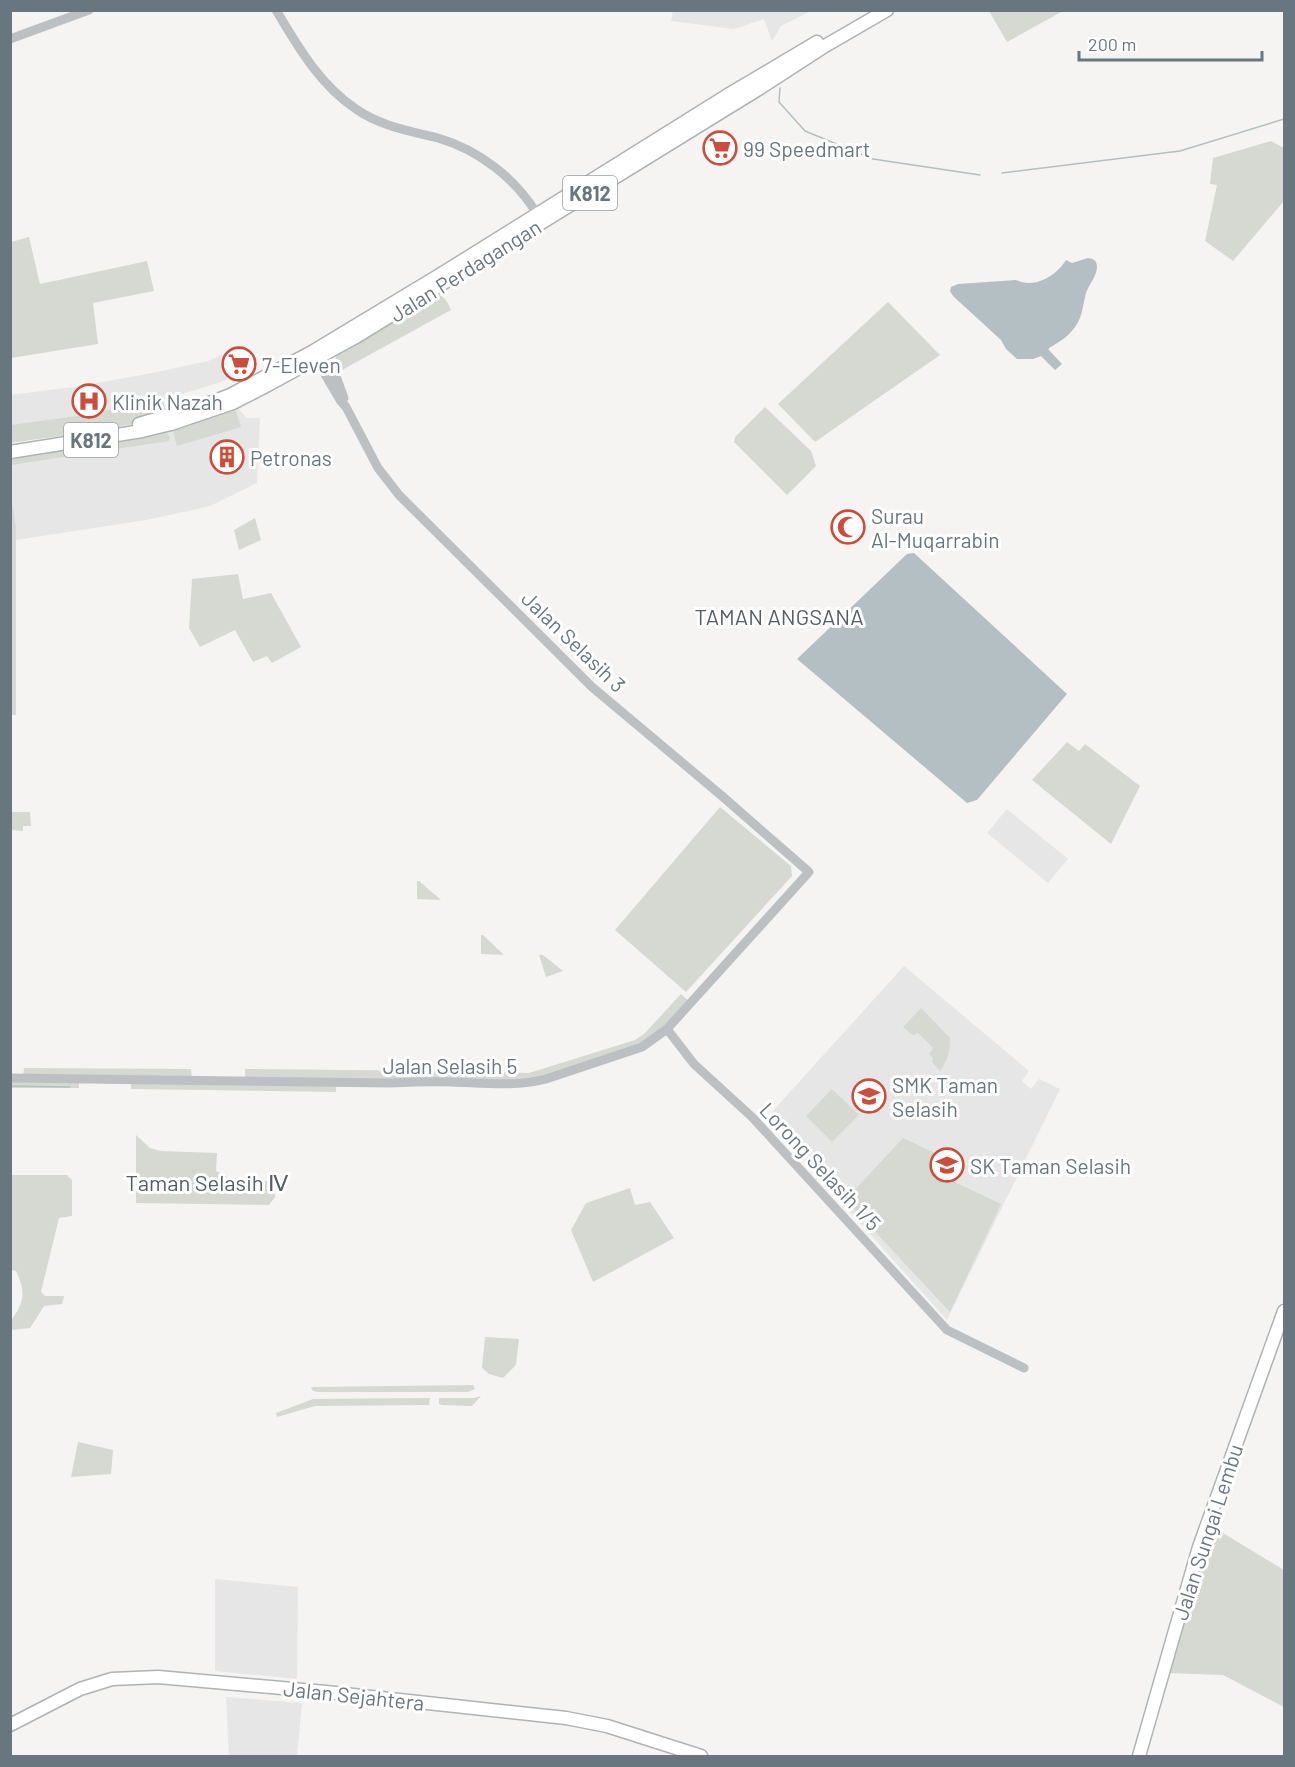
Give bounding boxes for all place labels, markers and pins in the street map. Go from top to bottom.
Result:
supermarket icon: 99 Speedmart [702,130,738,166]
place label: 99 Speedmart [743,136,870,161]
supermarket icon: 7-Eleven [221,346,257,382]
place label: 7-Eleven [262,352,341,377]
hospital icon: Klinik Nazah [71,383,107,419]
place label: Klinik Nazah [112,389,223,414]
building icon: Petronas [209,439,245,475]
place label: Petronas [250,445,332,470]
place label: Surau Al-Muqarrabin [871,503,1000,552]
mosque icon: Surau Al-Muqarrabin [830,509,866,545]
place label: SMK Taman Selasih [892,1072,998,1121]
school or university icon: SMK Taman Selasih [851,1078,887,1114]
school or university icon: SK Taman Selasih [929,1147,965,1183]
place label: SK Taman Selasih [970,1153,1131,1178]

